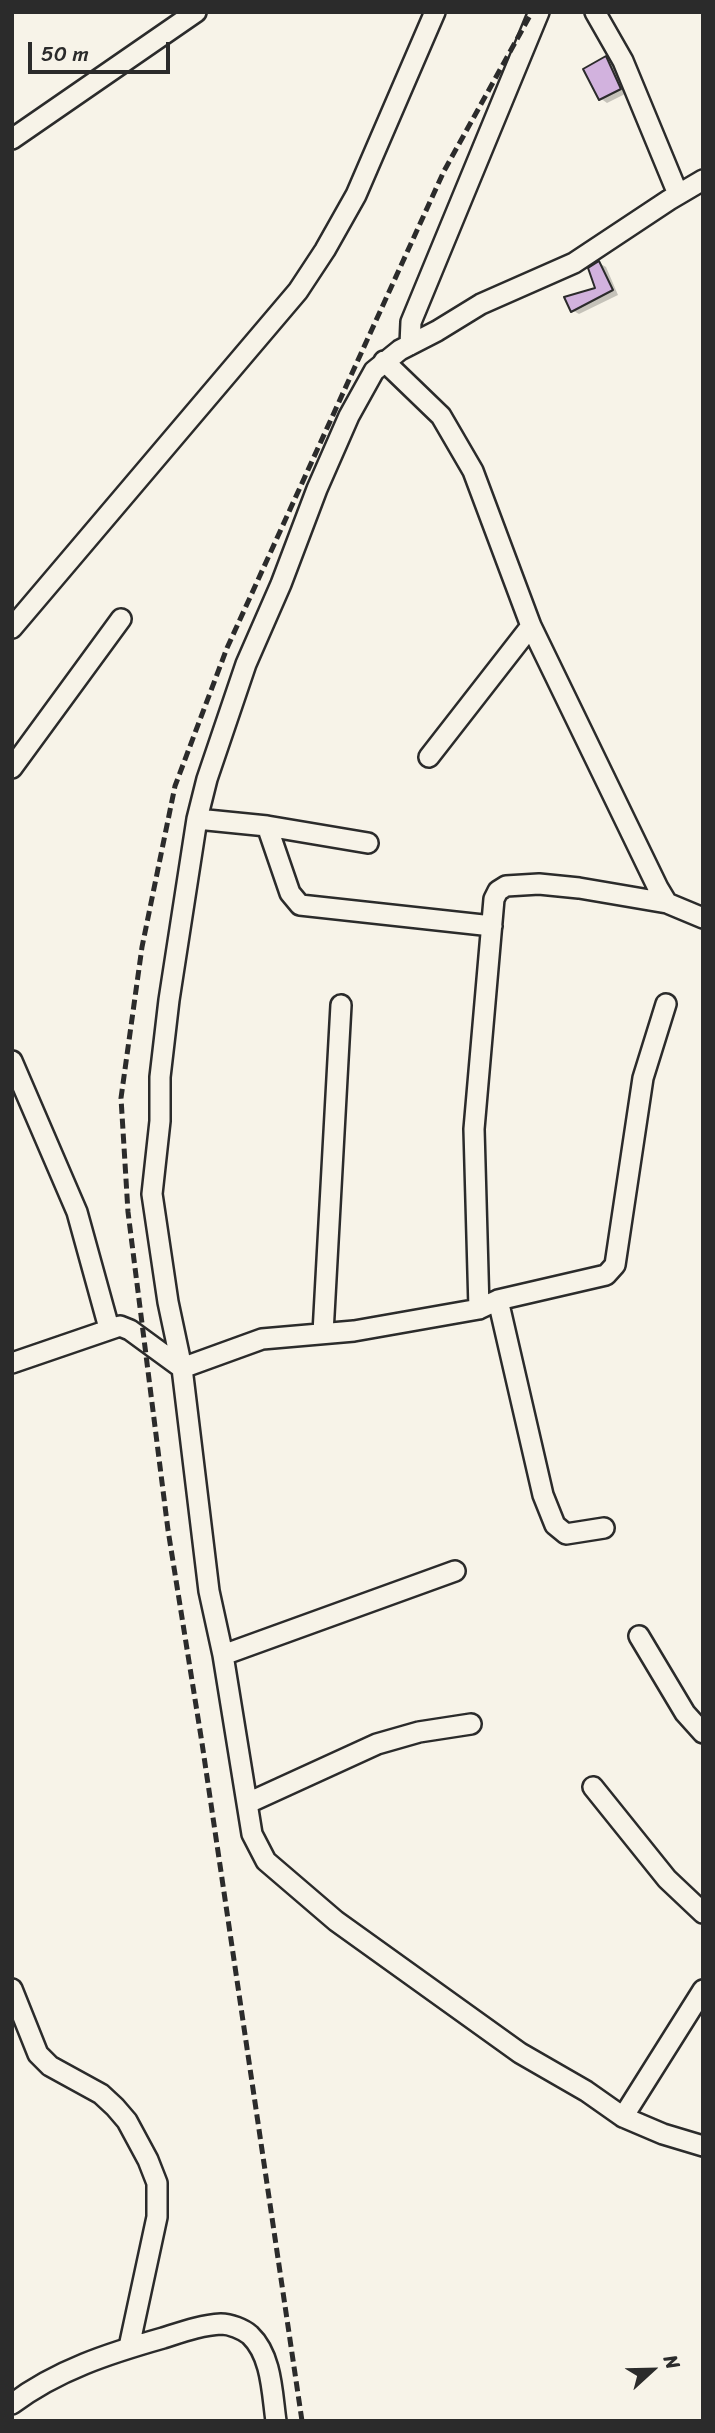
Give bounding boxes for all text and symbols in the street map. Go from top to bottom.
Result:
scale bar [32,28,173,72]
text: 50 m [41,35,89,73]
north arrow [617,2335,687,2405]
text: N [654,2350,690,2374]

